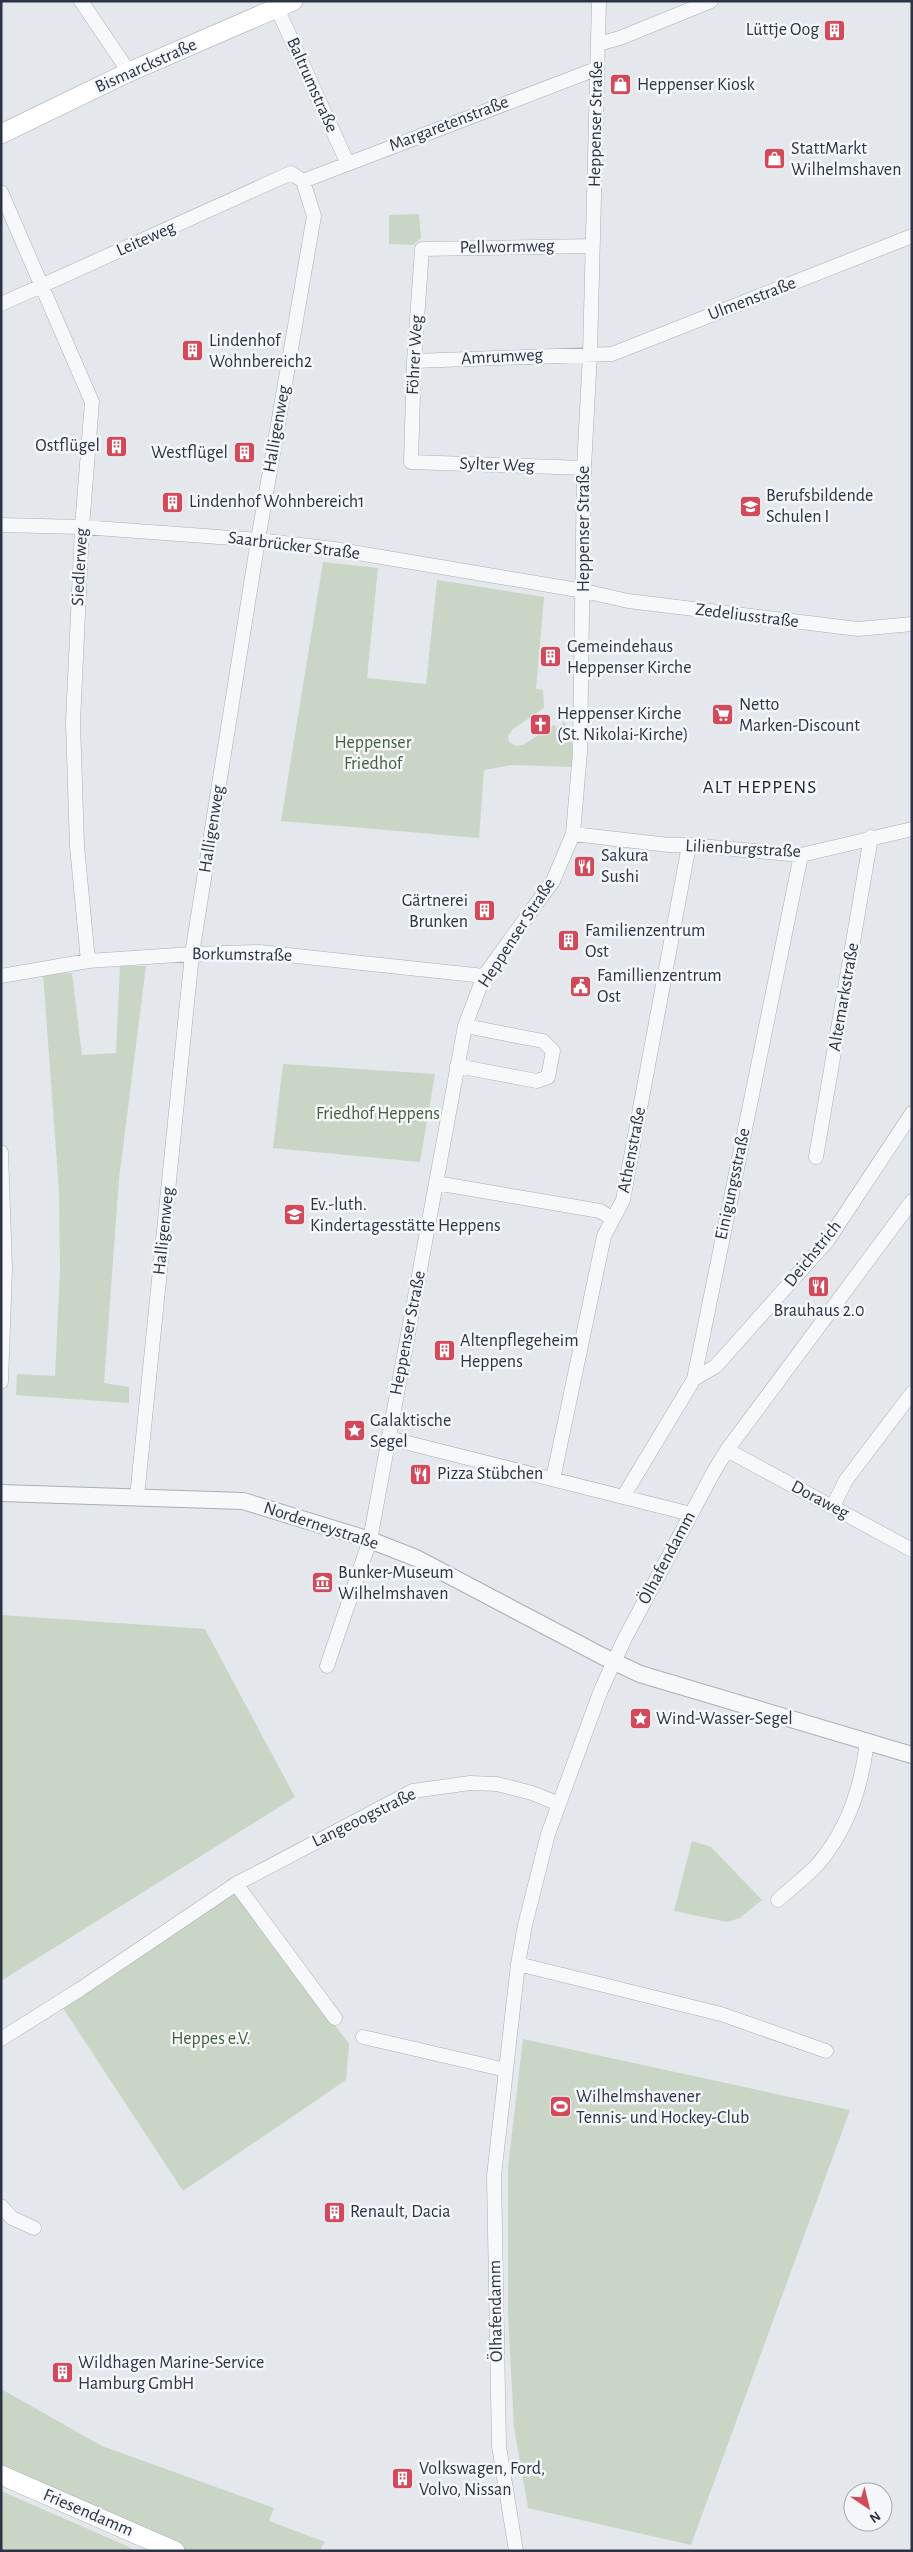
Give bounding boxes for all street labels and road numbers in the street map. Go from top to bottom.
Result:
street label: Baltrumstraße [283,35,341,135]
street label: Bismarckstraße [93,36,199,96]
street label: Heppenser Straße [586,61,606,187]
street label: Margaretenstraße [387,93,511,155]
street label: Leiteweg [114,218,178,260]
street label: Pellwormweg [459,237,555,257]
street label: Ulmenstraße [706,274,798,324]
street label: Föhrer Weg [404,314,426,396]
street label: Amrumweg [461,346,544,368]
street label: Halligenweg [260,384,294,474]
street label: Sylter Weg [459,455,535,475]
street label: Heppenser Straße [575,466,593,592]
street label: Siedlerweg [69,527,91,606]
street label: Saarbrücker Straße [227,529,361,563]
street label: Zedeliusstraße [694,601,800,631]
street label: Halligenweg [196,784,228,874]
street label: Lilienburgstraße [685,837,801,861]
street label: Heppenser Straße [475,875,559,991]
street label: Altemarkstraße [826,941,862,1053]
street label: Borkumstraße [192,945,292,965]
street label: Athenstraße [615,1105,649,1195]
street label: Einigungsstraße [712,1126,754,1242]
street label: Halligenweg [150,1186,178,1276]
street label: Deichstrich [781,1217,845,1291]
street label: Heppenser Straße [387,1269,429,1397]
street label: Doraweg [788,1477,852,1523]
street label: Norderneystraße [261,1499,381,1553]
street label: Ölhafendamm [633,1508,699,1607]
street label: Langeoogstraße [309,1785,419,1851]
street label: Ölhafendamm [484,2260,506,2362]
street label: Friesendamm [40,2486,136,2540]

